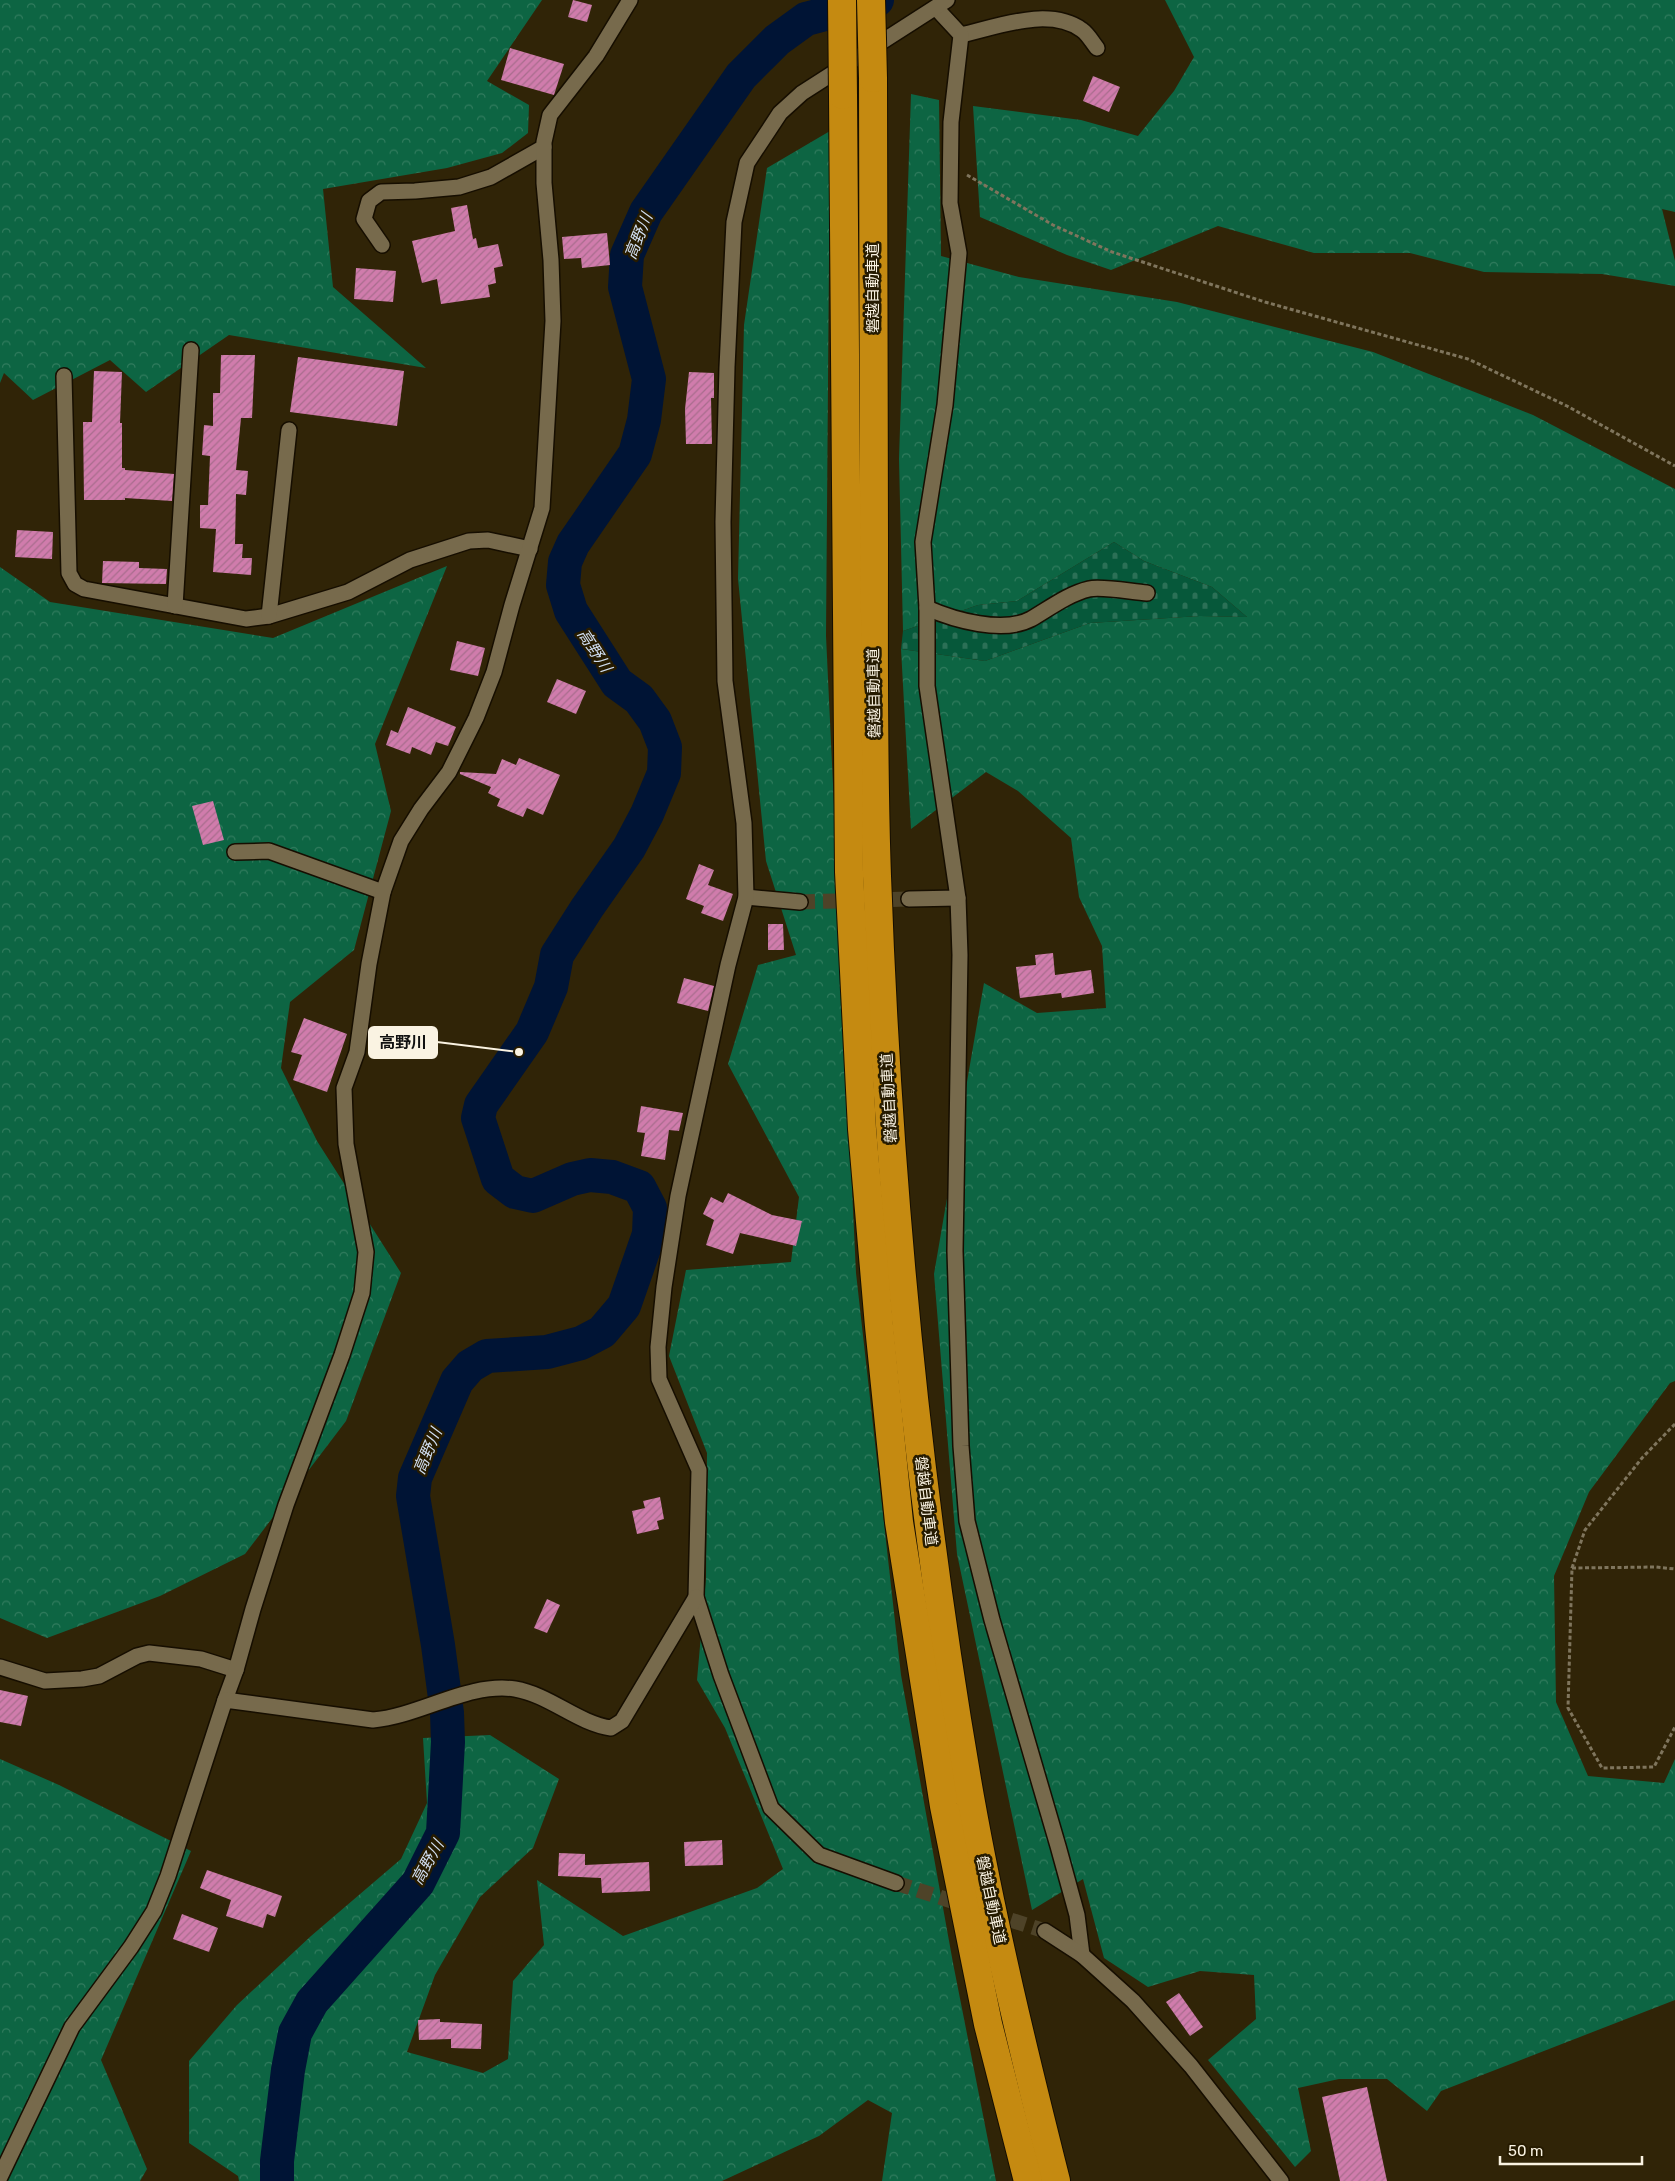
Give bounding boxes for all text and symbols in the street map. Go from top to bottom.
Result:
water label: 高野川 [621,209,657,262]
street label: 磐越自動車道 [864,243,882,333]
water label: 高野川 [574,625,617,677]
street label: 磐越自動車道 [864,648,884,738]
callout: 高野川 [369,1027,437,1058]
text: 高野川 [379,1033,427,1052]
street label: 磐越自動車道 [878,1053,900,1143]
water label: 高野川 [409,1424,446,1477]
street label: 磐越自動車道 [912,1455,940,1547]
water label: 高野川 [407,1835,448,1888]
street label: 磐越自動車道 [973,1854,1009,1946]
scale bar [1500,2134,1642,2166]
text: 50 m [1508,2142,1543,2160]

